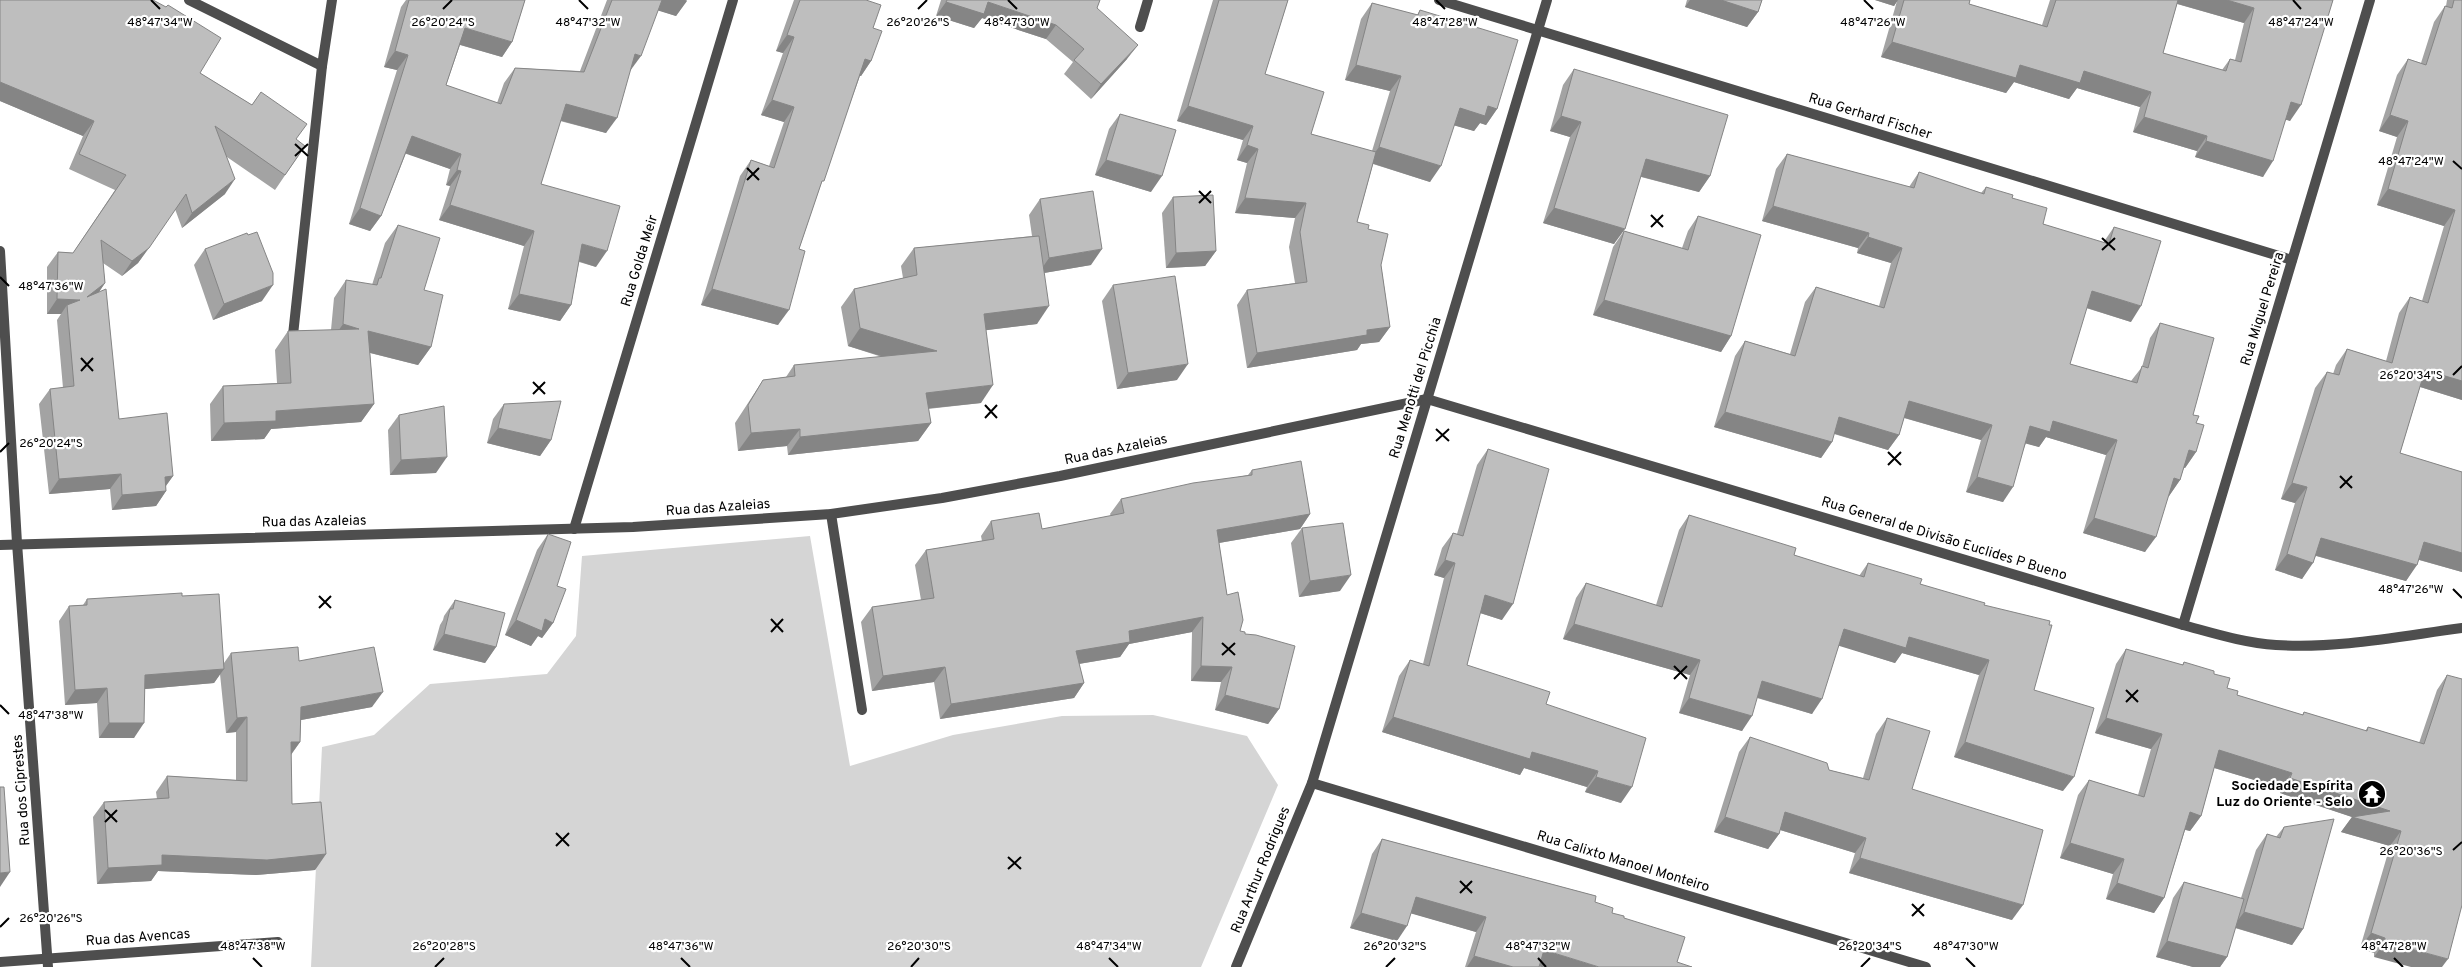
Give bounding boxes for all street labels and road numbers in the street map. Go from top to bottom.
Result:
street label: Rua Gerhard Fischer [1806,90,1934,144]
street label: Rua Golda Meir [618,212,662,309]
street label: Rua Miguel Pereira [2238,250,2288,368]
street label: Rua Menotti del Picchia [1386,315,1446,461]
street label: Rua das Azaleias [1063,431,1169,469]
street label: Rua General de Divisão Euclides P Bueno [1819,493,2069,585]
street label: Rua das Azaleias [665,496,771,520]
street label: Rua das Azaleias [261,513,367,531]
street label: Rua dos Ciprestes [10,734,34,846]
street label: Rua Arthur Rodrigues [1228,804,1294,936]
street label: Rua Calixto Manoel Monteiro [1535,828,1712,896]
street label: Rua das Avencas [85,926,191,950]

